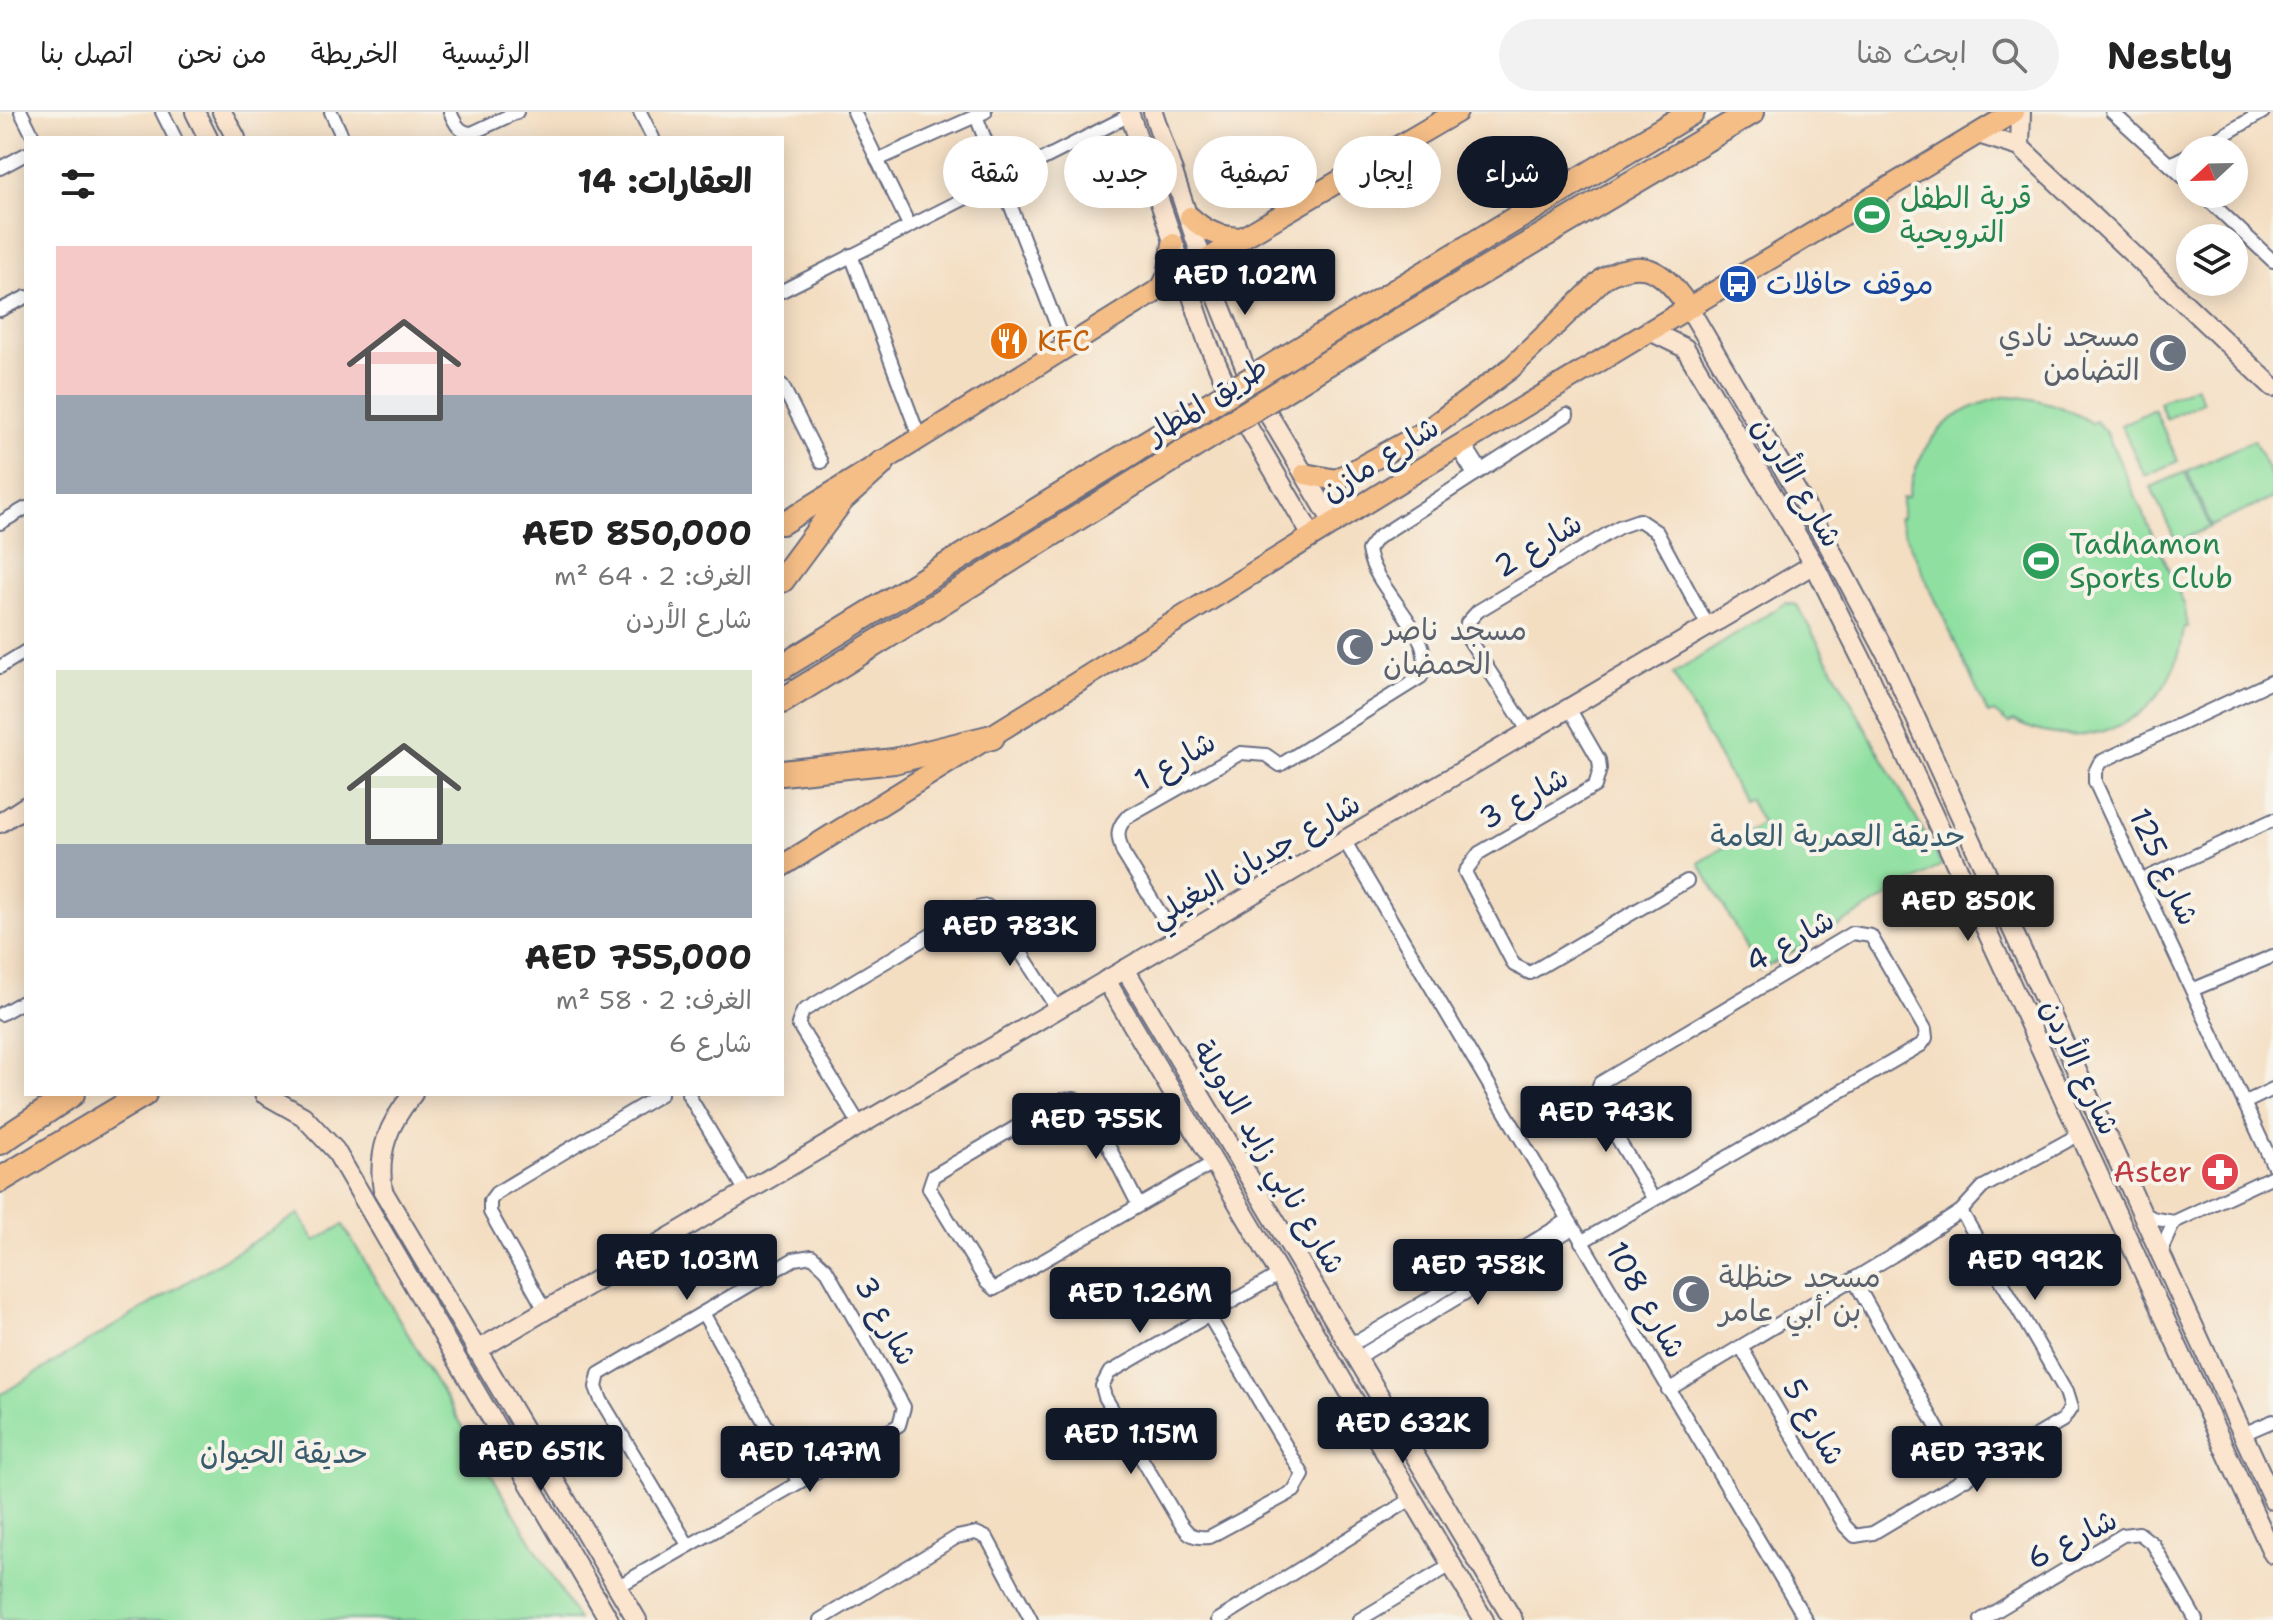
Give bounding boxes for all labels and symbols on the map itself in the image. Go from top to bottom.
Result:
north arrow [2176,136,2248,208]
place label: قرية الطفل الترويحية [1900,177,2032,252]
sports icon: قرية الطفل الترويحية [1851,194,1893,236]
pin: AED 1.02M [1153,249,1337,317]
bus stop icon: موقف حافلات [1717,263,1759,305]
place label: موقف حافلات [1766,263,1933,304]
place label: مسجد نادي التضامن [1999,315,2140,390]
restaurant icon: KFC [988,320,1030,362]
place label: KFC [1037,320,1090,361]
mosque icon: مسجد نادي التضامن [2147,332,2189,374]
street label: طريق المطار [1136,346,1275,455]
street label: شارع مازن [1313,406,1447,512]
street label: شارع الأردن [1741,409,1853,555]
street label: شارع 2 [1486,502,1590,588]
place label: Tadhamon Sports Club [2069,523,2233,598]
sports icon: Tadhamon Sports Club [2020,540,2062,582]
place label: مسجد ناصر الحمضان [1380,609,1527,684]
mosque icon: مسجد ناصر الحمضان [1334,626,1376,668]
street label: شارع 1 [1127,721,1223,801]
street label: شارع 3 [1472,756,1576,840]
street label: شارع جديان البغيلي [1142,783,1371,942]
street label: شارع 125 [2119,802,2209,932]
park label: حديقة العمرية العامة [1710,815,1966,856]
pin: AED 850K [1885,875,2051,943]
street label: شارع 4 [1738,899,1842,983]
pin: AED 783K [927,900,1093,968]
street label: شارع الأردن [2030,992,2130,1142]
street label: شارع نابي زايد الدويلة [1178,1032,1356,1285]
pin: AED 743K [1523,1086,1689,1154]
pin: AED 755K [1013,1093,1179,1161]
place label: Aster [2113,1151,2192,1192]
pharmacy icon: Aster [2199,1151,2241,1193]
pin: AED 1.03M [595,1234,779,1302]
street label: شارع 108 [1596,1234,1696,1366]
pin: AED 992K [1952,1234,2118,1302]
pin: AED 758K [1395,1239,1561,1307]
place label: مسجد حنظلة بن أبي عامر [1716,1256,1881,1337]
pin: AED 1.26M [1048,1267,1232,1335]
street label: شارع 3 [844,1269,928,1373]
mosque icon: مسجد حنظلة بن أبي عامر [1670,1273,1712,1315]
street label: شارع 5 [1772,1371,1856,1473]
pin: AED 632K [1320,1397,1486,1465]
pin: AED 1.15M [1039,1408,1223,1476]
pin: AED 651K [458,1425,624,1493]
pin: AED 1.47M [718,1426,902,1494]
pin: AED 737K [1894,1426,2060,1494]
park label: حديقة الحيوان [200,1432,368,1473]
street label: شارع 6 [2020,1498,2124,1580]

